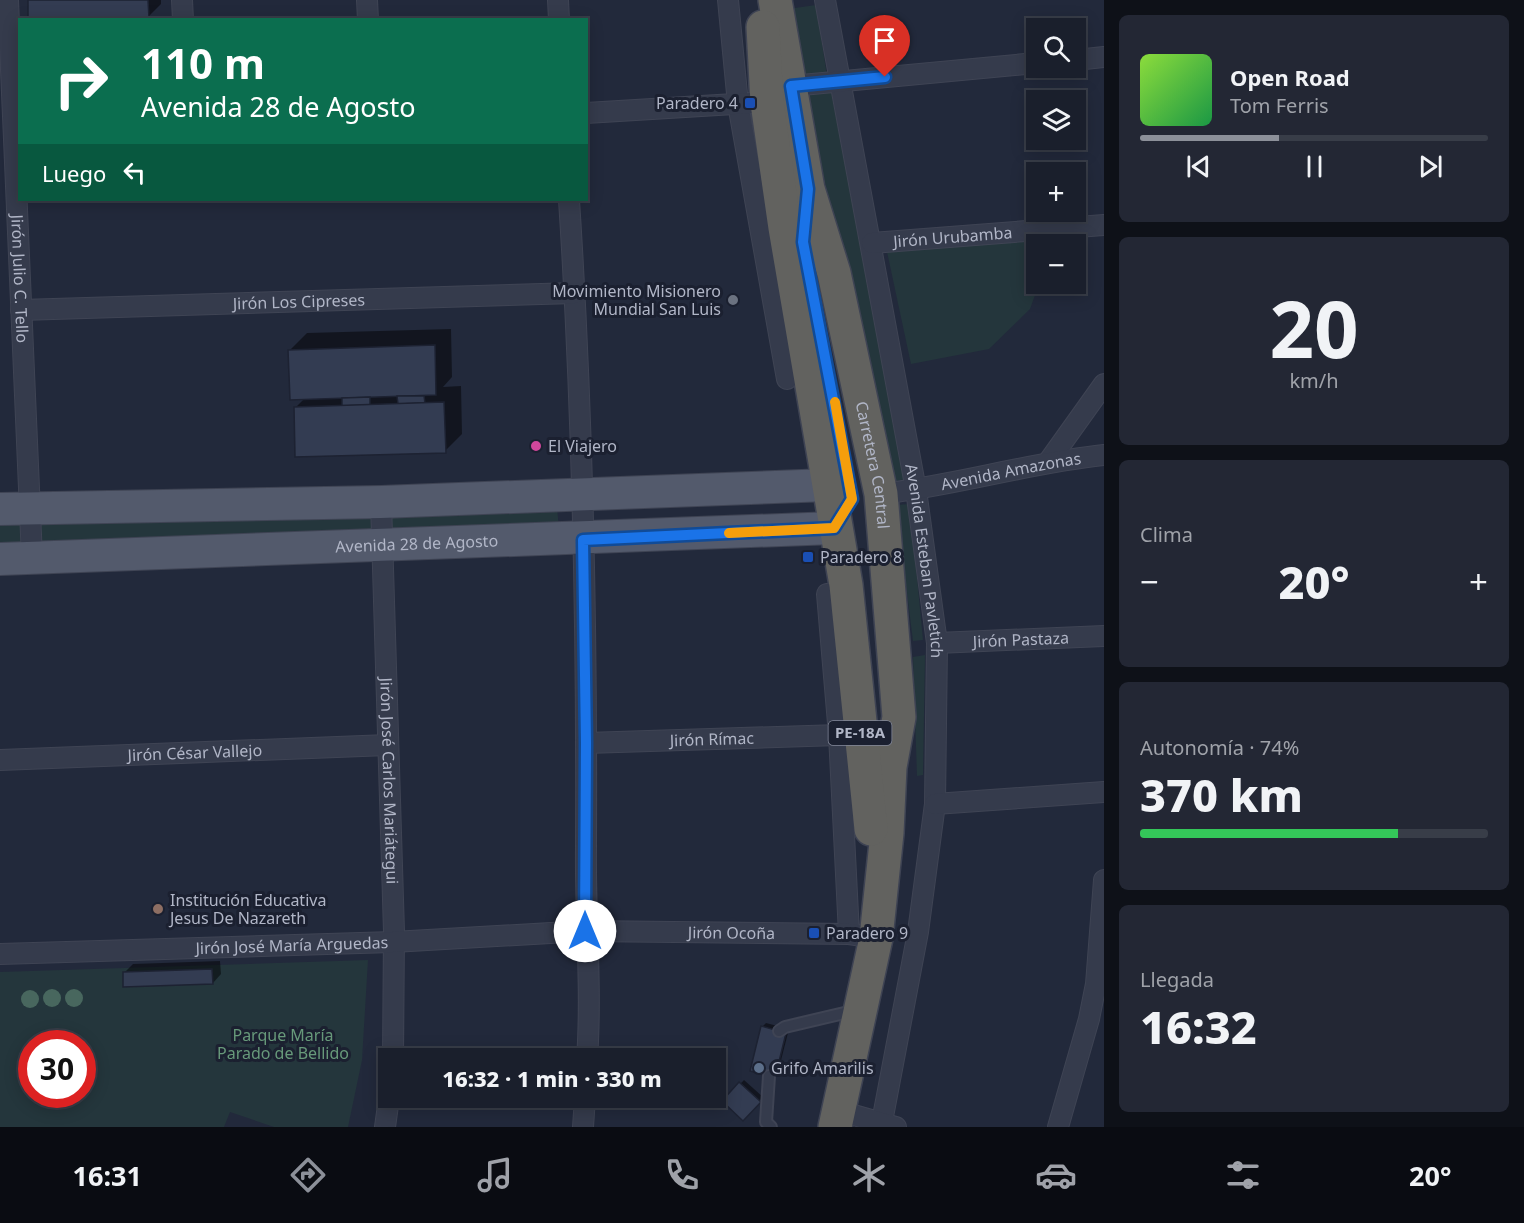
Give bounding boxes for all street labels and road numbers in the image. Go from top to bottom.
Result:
street label: Jirón Julio C. Tello [6,212,34,343]
street label: Jirón Urubamba [890,221,1013,252]
street label: Jirón Los Cipreses [230,288,365,315]
street label: Carretera Central [851,399,895,530]
street label: Avenida Amazonas [939,447,1083,495]
street label: Avenida Esteban Pavletich [900,462,948,658]
street label: Avenida 28 de Agosto [335,529,499,558]
street label: Jirón Pastaza [970,626,1069,653]
street label: Jirón José Carlos Mariátegui [375,675,404,885]
road number: PE-18A [828,721,892,745]
street label: Jirón Rímac [667,727,755,751]
street label: Jirón César Vallejo [125,739,263,766]
street label: Jirón Ocoña [686,921,775,944]
street label: Jirón José María Arguedas [193,931,389,959]

